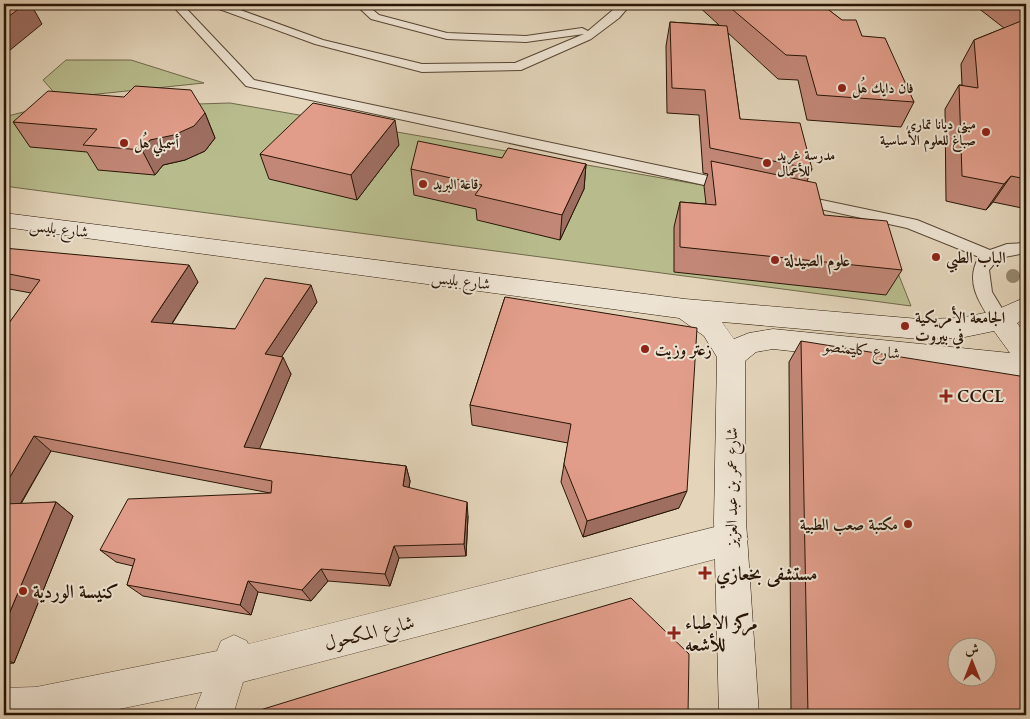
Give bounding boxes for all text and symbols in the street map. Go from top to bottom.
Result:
place label: فان دايك هُل [852,76,914,98]
marker: فان دايك هُل [836,82,848,94]
place label: مبنى ديانا تماري صباغ للعلوم الأساسية [880,115,976,153]
marker: مبنى ديانا تماري صباغ للعلوم الأساسية [980,126,992,138]
place label: أسمبلي هُل [134,131,180,157]
marker: أسمبلي هُل [118,137,130,149]
place label: مدرسة غريد للأعمال [777,146,835,181]
marker: مدرسة غريد للأعمال [761,157,773,169]
place label: قاعة البريد [433,175,478,194]
marker: قاعة البريد [417,178,429,190]
street label: شارع بليس [28,214,90,246]
place label: الباب الطبي [946,247,1006,273]
place label: علوم الصيدلة [784,250,850,275]
marker: الباب الطبي [930,251,942,263]
marker: علوم الصيدلة [769,254,781,266]
street label: شارع بليس [430,266,492,298]
place label: الجامعة الأمريكية في بيروت [915,306,1005,349]
marker: الجامعة الأمريكية في بيروت [899,320,911,332]
street label: شارع كليمنصو [820,335,901,367]
place label: زعتر وزيت [655,339,713,361]
marker: زعتر وزيت [639,343,651,355]
place label: CCCL [957,386,1005,408]
marker: CCCL [939,389,953,403]
street label: شارع عمر بن عبد العزيز [721,427,745,549]
place label: مكتبة صعب الطبية [800,514,898,536]
marker: مكتبة صعب الطبية [902,518,914,530]
place label: مستشفى بخعازي [716,561,817,589]
marker: مستشفى بخعازي [698,566,712,580]
place label: كنيسة الوردية [33,579,119,605]
marker: كنيسة الوردية [17,585,29,597]
street label: شارع المكحول [321,609,418,659]
place label: مركز الاطباء للأشعه [685,610,758,658]
marker: مركز الاطباء للأشعه [667,626,681,640]
north arrow [948,636,998,686]
text: ش [965,640,979,659]

